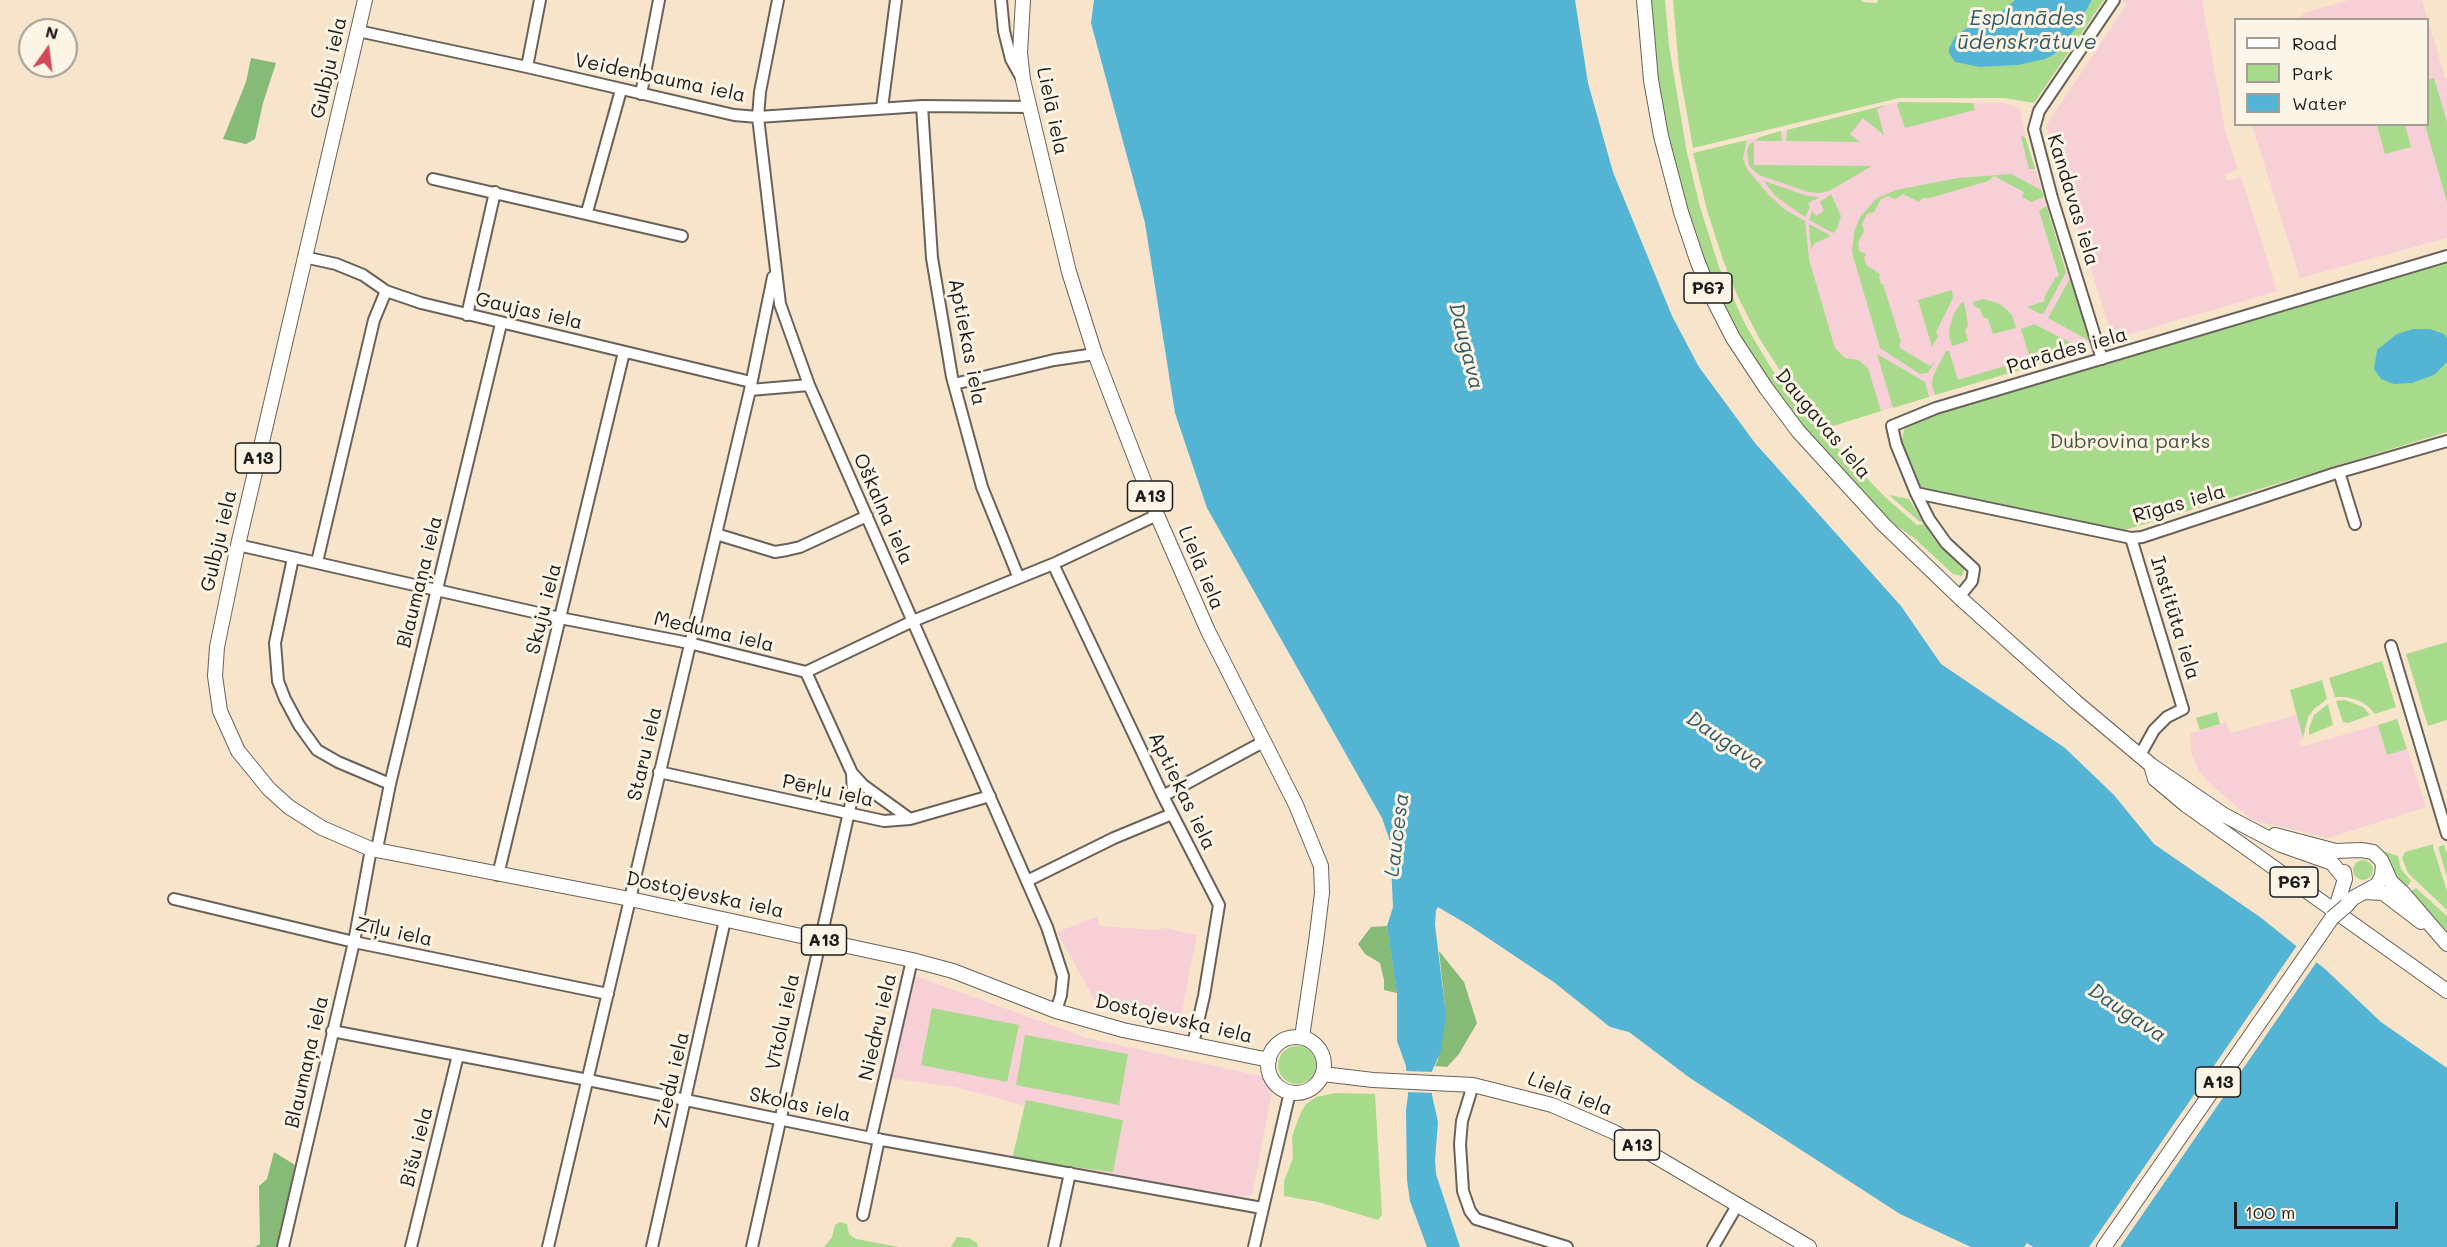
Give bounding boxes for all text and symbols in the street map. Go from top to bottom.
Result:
water label: Esplanādes ūdenskrātuve [1957,6,2097,56]
street label: Gulbju iela [306,15,352,121]
north arrow [18,18,78,78]
legend [2234,18,2429,126]
text: N [44,20,60,44]
text: Road [2292,31,2337,55]
street label: Veidenbauma iela [572,48,748,108]
text: Park [2292,61,2333,85]
street label: Lielā iela [1031,65,1073,157]
text: Water [2292,91,2347,115]
street label: Kandavas iela [2042,131,2104,269]
road number: P67 [1684,273,1732,303]
street label: Aptiekas iela [943,277,991,407]
street label: Gaujas iela [473,287,585,335]
water label: Daugava [1443,300,1489,392]
street label: Parādes iela [2004,322,2130,380]
street label: Daugavas iela [1770,364,1876,484]
park label: Dubrovina parks [2049,430,2211,454]
road number: A13 [236,443,280,473]
street label: Oškalna iela [848,449,918,569]
street label: Rīgas iela [2130,479,2228,529]
road number: A13 [1128,481,1172,511]
street label: Gulbju iela [196,488,242,594]
street label: Blaumaņa iela [392,514,448,650]
street label: Lielā iela [1173,522,1229,614]
street label: Institūta iela [2145,553,2205,683]
street label: Skuju iela [521,561,567,657]
street label: Meduma iela [652,607,776,657]
street label: Staru iela [623,705,667,803]
water label: Daugava [1681,706,1769,776]
street label: Aptiekas iela [1143,728,1221,854]
street label: Pērļu iela [780,770,876,812]
water label: Laucesa [1379,792,1415,878]
street label: Dostojevska iela [624,867,786,923]
road number: P67 [2270,867,2318,897]
street label: Zīļu iela [353,912,435,952]
road number: A13 [802,925,846,955]
street label: Niedru iela [854,971,902,1083]
street label: Vītolu iela [761,972,805,1072]
water label: Daugava [2083,978,2171,1048]
street label: Dostojevska iela [1093,989,1255,1049]
street label: Blaumaņa iela [280,993,334,1131]
street label: Ziedu iela [649,1030,695,1130]
street label: Lielā iela [1524,1067,1616,1121]
road number: A13 [2196,1067,2240,1097]
street label: Skolas iela [747,1083,853,1127]
street label: Bišu iela [395,1105,439,1189]
road number: A13 [1614,1130,1660,1160]
scale bar [2237,1190,2400,1228]
text: 100 m [2245,1200,2295,1224]

